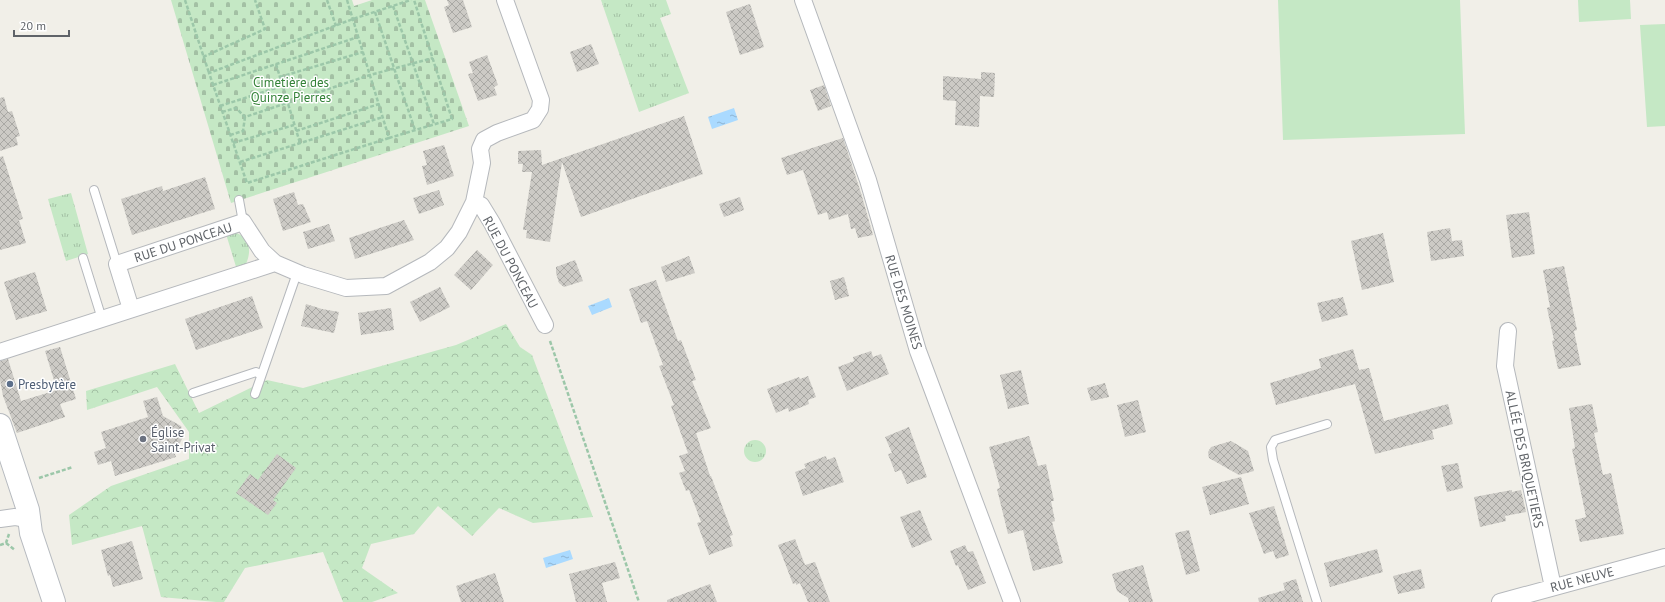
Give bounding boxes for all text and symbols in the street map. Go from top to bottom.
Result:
scale bar [14,12,69,38]
text: 20 m [20,18,46,33]
park label: Cimetière des Quinze Pierres [251,74,331,106]
street label: RUE DU PONCEAU [479,213,542,311]
street label: RUE DU PONCEAU [132,219,234,266]
street label: RUE DES MOINES [881,253,926,352]
place label: Presbytère [18,376,76,393]
marker: Presbytère [5,379,15,389]
street label: ALLÉE DES BRIQUETIERS [1502,389,1547,530]
place label: Église Saint-Privat [151,424,216,456]
marker: Église Saint-Privat [138,434,148,444]
street label: RUE NEUVE [1548,563,1616,596]

